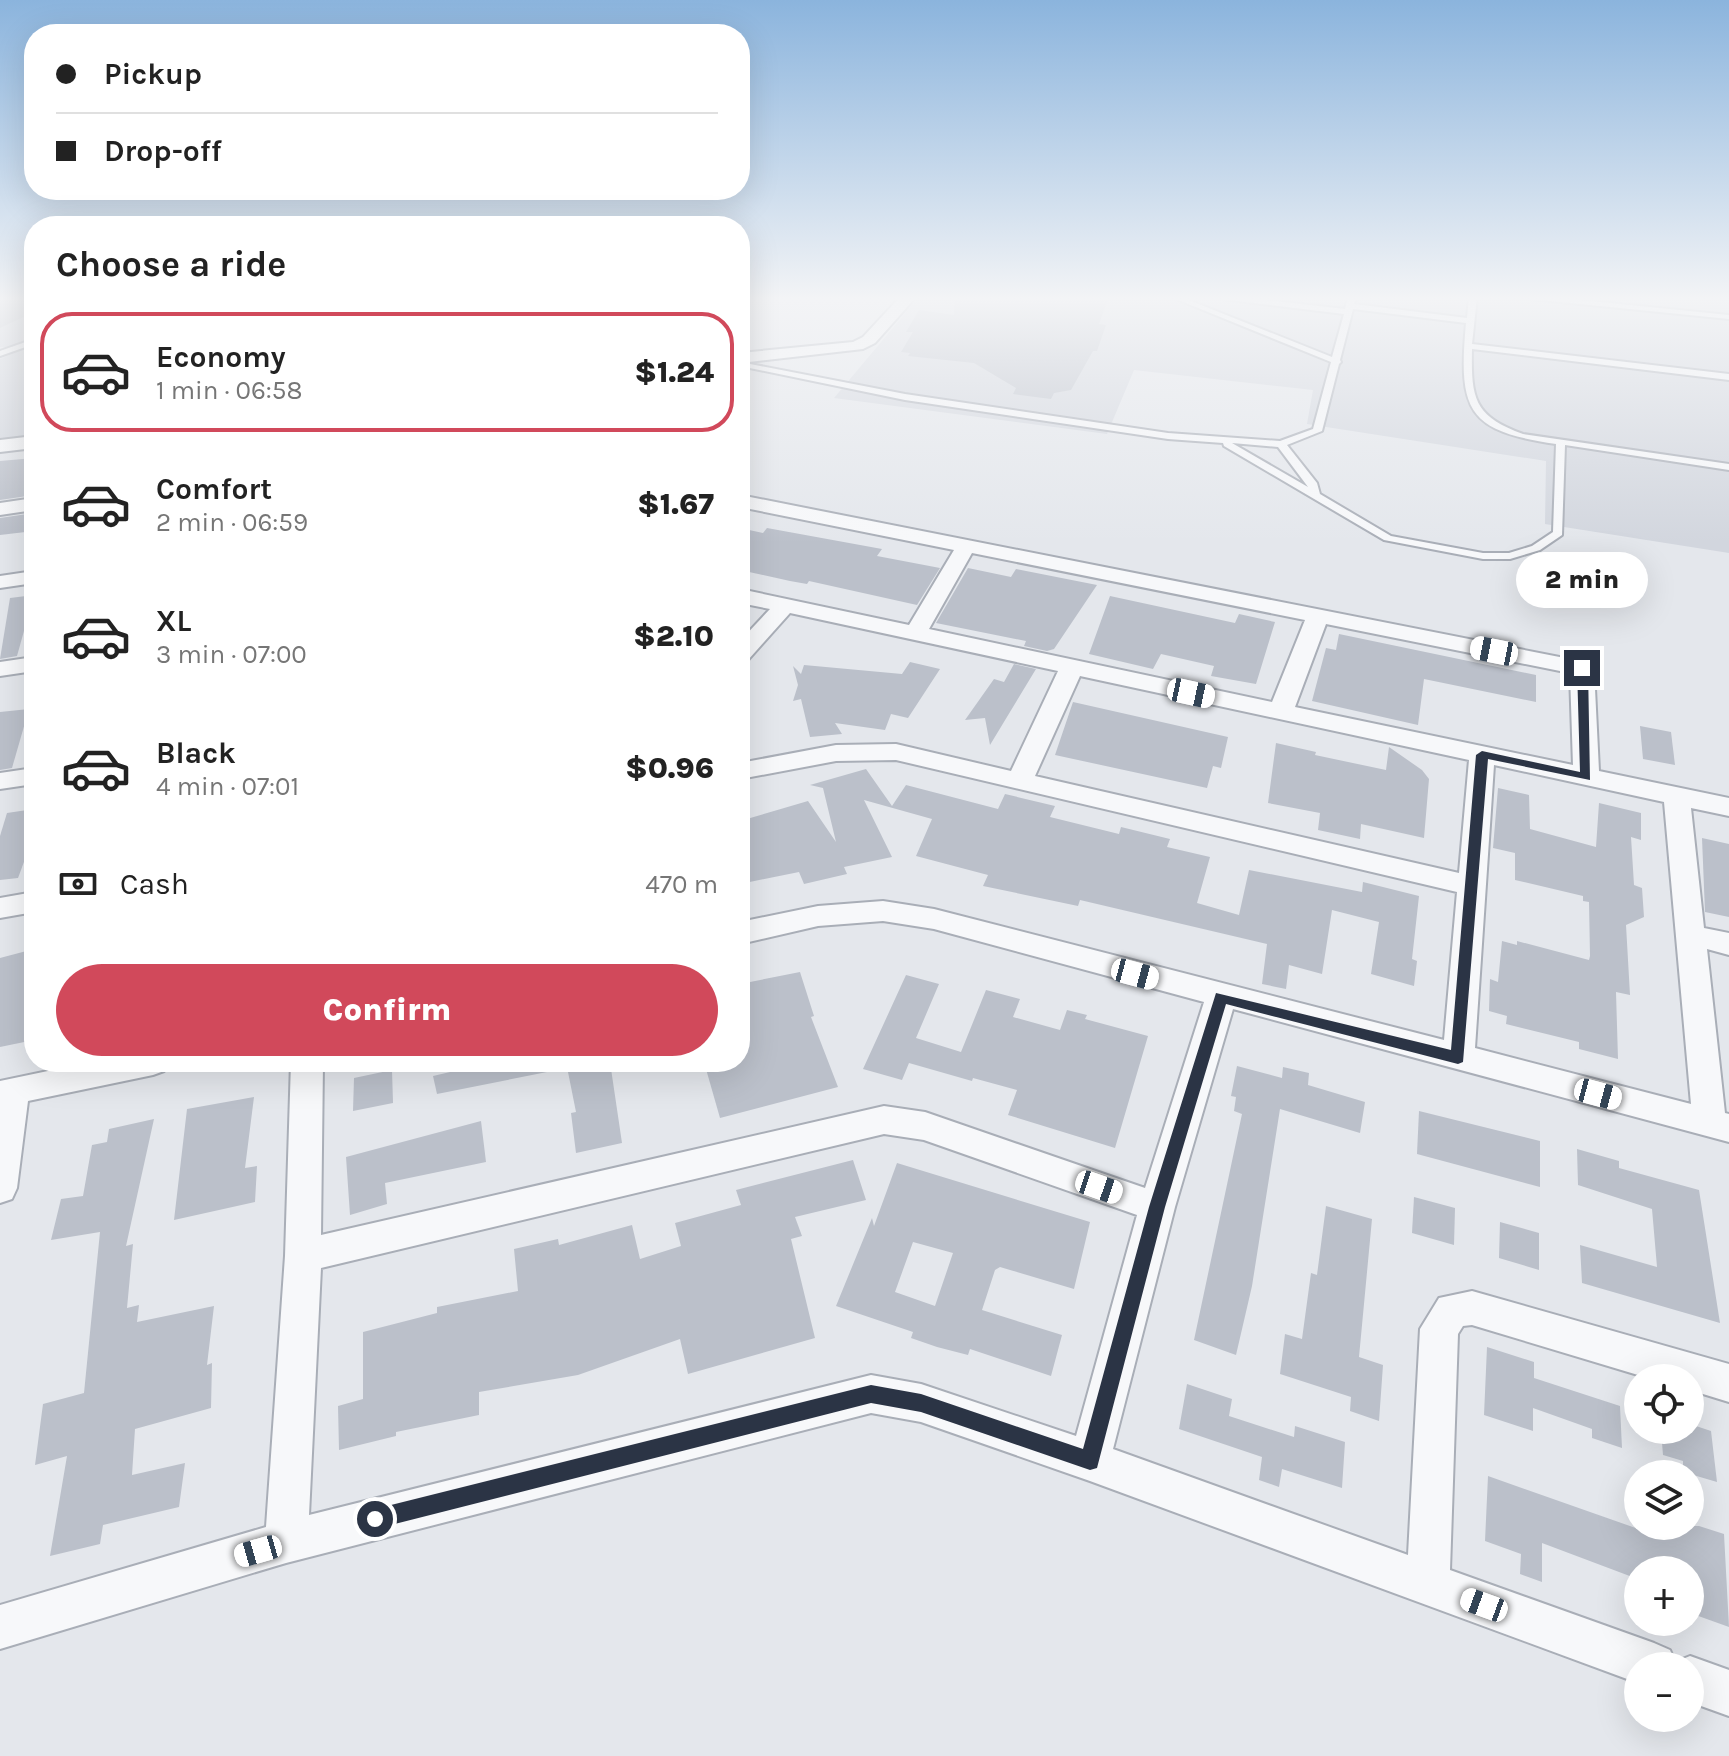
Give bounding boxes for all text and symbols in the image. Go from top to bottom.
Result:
text: Pickup [104,56,202,92]
text: Drop-off [104,133,222,169]
text: Choose a ride [56,243,286,285]
icon: car [60,336,132,408]
text: Economy [156,339,286,375]
text: $1.24 [634,354,714,390]
text: 1 min · 06:58 [156,375,302,406]
icon: car [60,468,132,540]
text: Comfort [156,471,272,507]
text: $1.67 [637,486,714,522]
text: 2 min · 06:59 [156,507,308,538]
callout: 2 min [1516,552,1648,608]
text: 2 min [1545,564,1619,595]
icon: car [60,600,132,672]
text: XL [156,603,191,639]
text: $2.10 [633,618,714,654]
car [1468,635,1520,667]
text: 3 min · 07:00 [156,639,307,670]
route end [1564,650,1600,686]
car [1165,676,1217,710]
icon: car [60,732,132,804]
text: Black [156,735,236,771]
text: $0.96 [625,750,714,786]
text: 4 min · 07:01 [156,771,299,802]
icon: cash [56,862,100,906]
text: Cash [120,866,189,902]
text: 470 m [645,869,718,900]
car [1109,956,1161,992]
button: Confirm [56,964,718,1056]
car [1572,1076,1624,1112]
car [1072,1168,1126,1206]
map controls [1624,1364,1704,1732]
button: locate [1624,1364,1704,1444]
button: layers [1624,1460,1704,1540]
route start [357,1501,393,1537]
car [232,1533,284,1569]
button: + [1624,1556,1704,1636]
car [1457,1586,1511,1624]
button: − [1624,1652,1704,1732]

